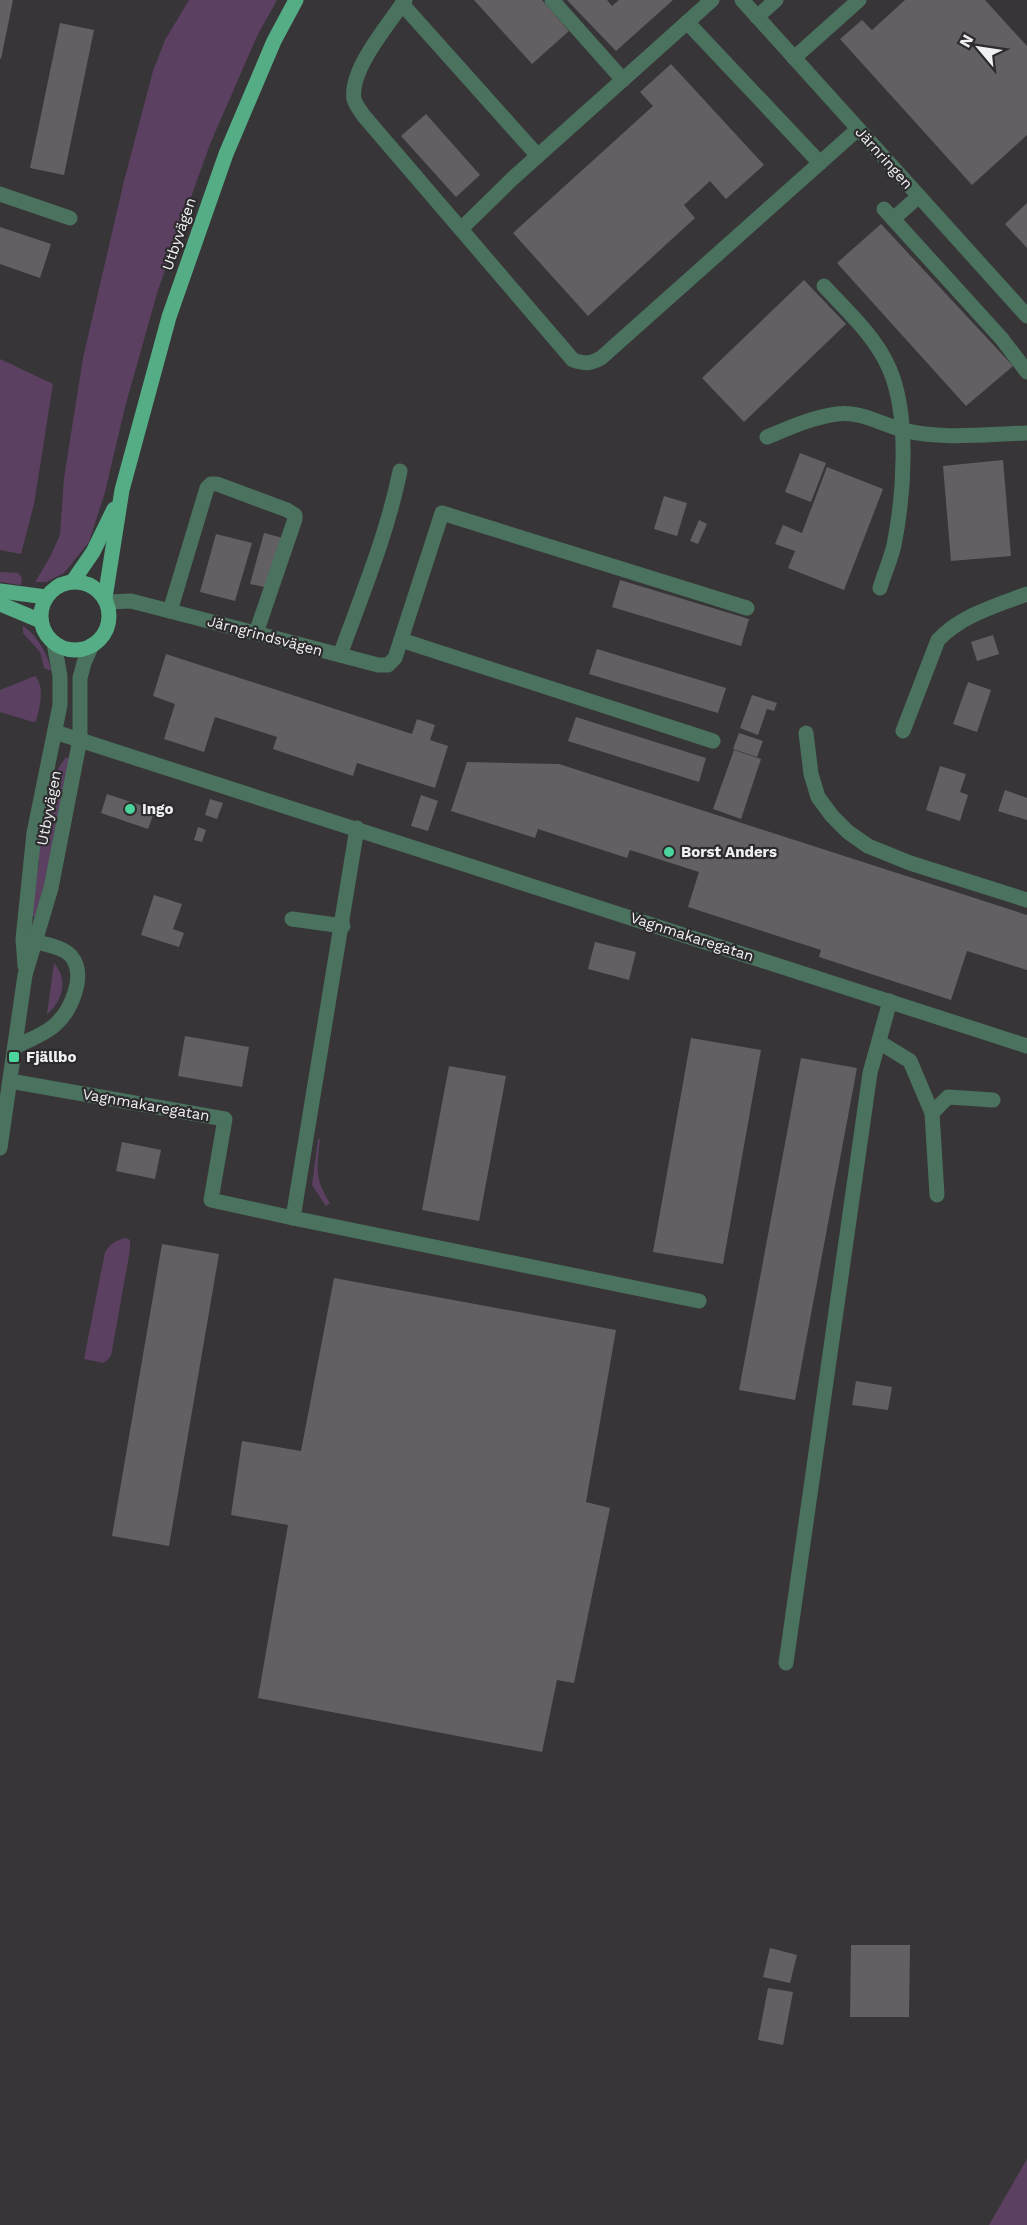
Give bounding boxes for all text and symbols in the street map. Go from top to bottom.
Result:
north arrow [949,18,1009,78]
text: N [955,31,978,51]
street label: Järnringen [851,123,917,193]
street label: Utbyvägen [158,195,200,273]
street label: Järngrindsvägen [205,612,325,660]
street label: Utbyvägen [33,769,65,847]
place label: Ingo [142,800,173,818]
marker: Ingo [123,802,137,816]
place label: Borst Anders [681,843,777,861]
marker: Borst Anders [662,845,676,859]
street label: Vagnmakaregatan [628,909,756,965]
place label: Fjällbo [26,1048,76,1066]
marker: Fjällbo [7,1050,21,1064]
street label: Vagnmakaregatan [81,1085,211,1125]

